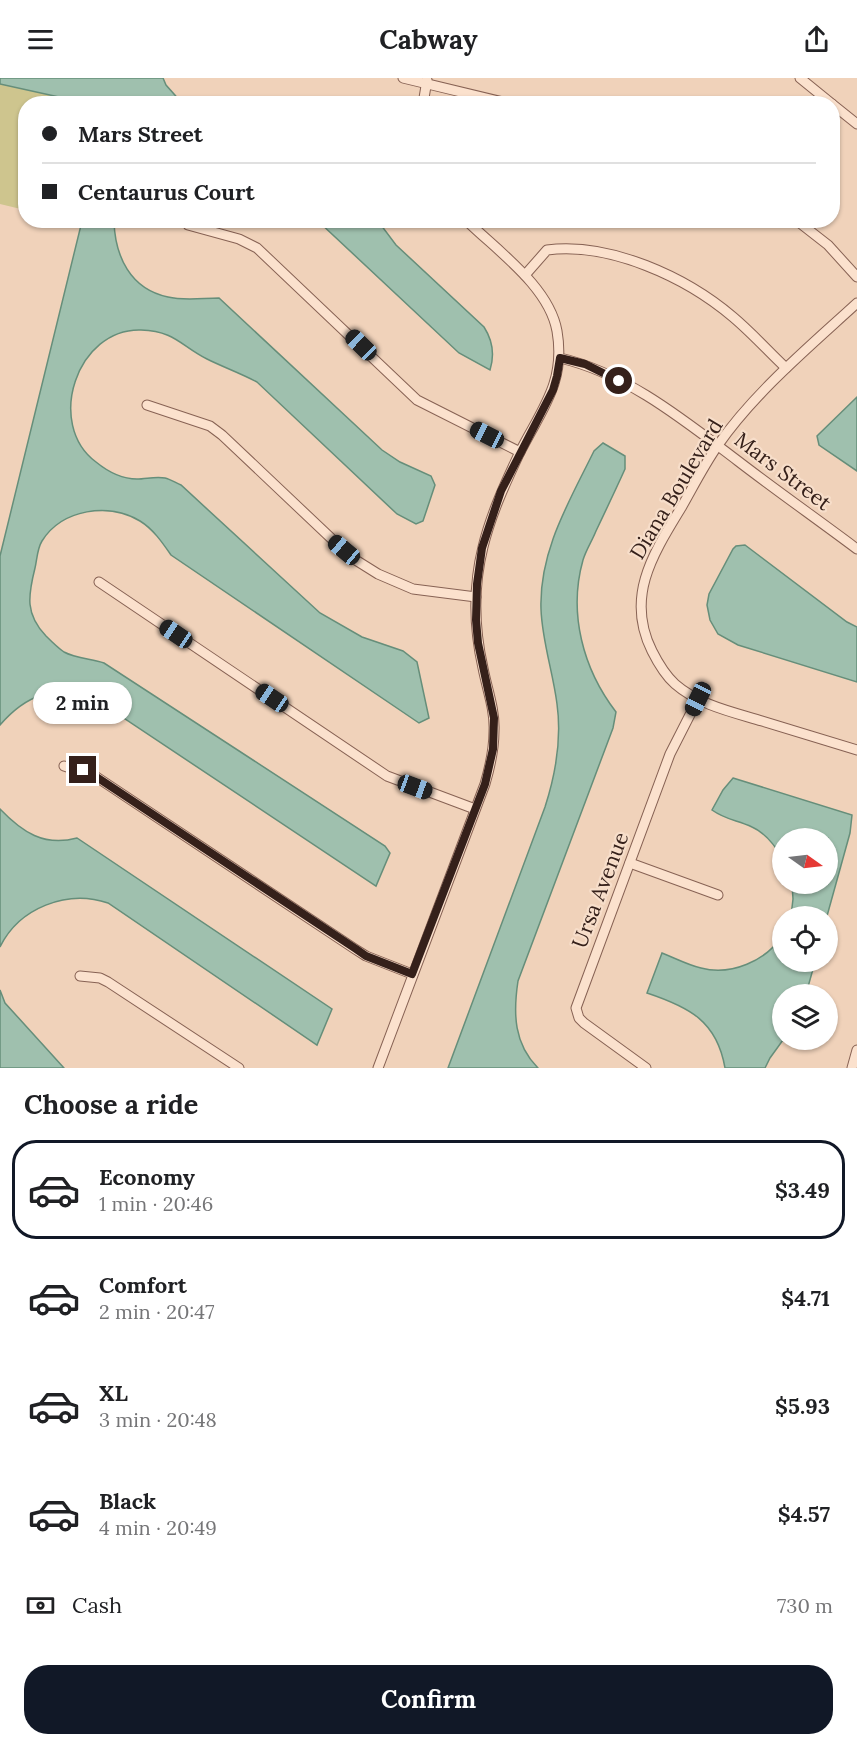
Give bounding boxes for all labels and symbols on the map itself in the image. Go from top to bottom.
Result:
car [342,326,380,364]
route start [605,367,632,394]
street label: Diana Boulevard [623,414,729,564]
car [467,419,507,451]
street label: Mars Street [729,426,837,517]
car [324,532,364,568]
car [156,616,196,652]
car [682,679,714,719]
car [252,680,292,716]
callout: 2 min [34,683,132,725]
route end [69,756,96,783]
car [395,772,435,802]
street label: Ursa Avenue [565,828,635,952]
north arrow [772,828,838,894]

